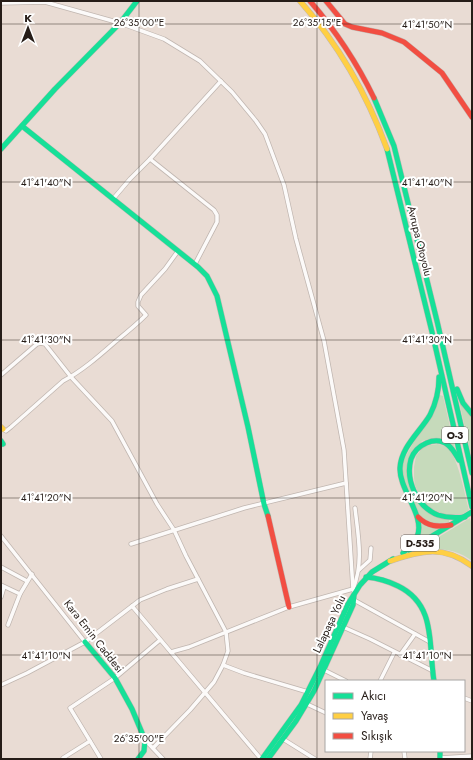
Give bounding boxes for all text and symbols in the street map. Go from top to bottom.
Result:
north arrow [8,8,48,48]
text: K [24,10,32,26]
text: 26°35'00"E [114,15,164,30]
text: 26°35'15"E [293,15,341,30]
text: 41°41'50"N [402,17,452,32]
text: 41°41'40"N [21,175,71,190]
text: 41°41'40"N [402,175,452,190]
street label: Avrupa Otoyolu [404,204,436,278]
text: 41°41'30"N [21,332,71,347]
text: 41°41'30"N [402,332,452,347]
road number: O-3 [442,427,468,443]
text: 41°41'20"N [21,490,71,505]
text: 41°41'20"N [402,490,452,505]
road number: D-535 [401,535,439,551]
street label: Lalapaşa Yolu [309,593,349,655]
street label: Kara Emin Caddesi [60,596,128,676]
text: 41°41'10"N [21,648,71,663]
text: 41°41'10"N [402,648,452,663]
legend [325,680,465,752]
text: Akıcı [361,687,386,705]
text: Yavaş [361,707,388,725]
text: Sıkışık [361,727,393,745]
text: 26°35'00"E [114,731,164,746]

